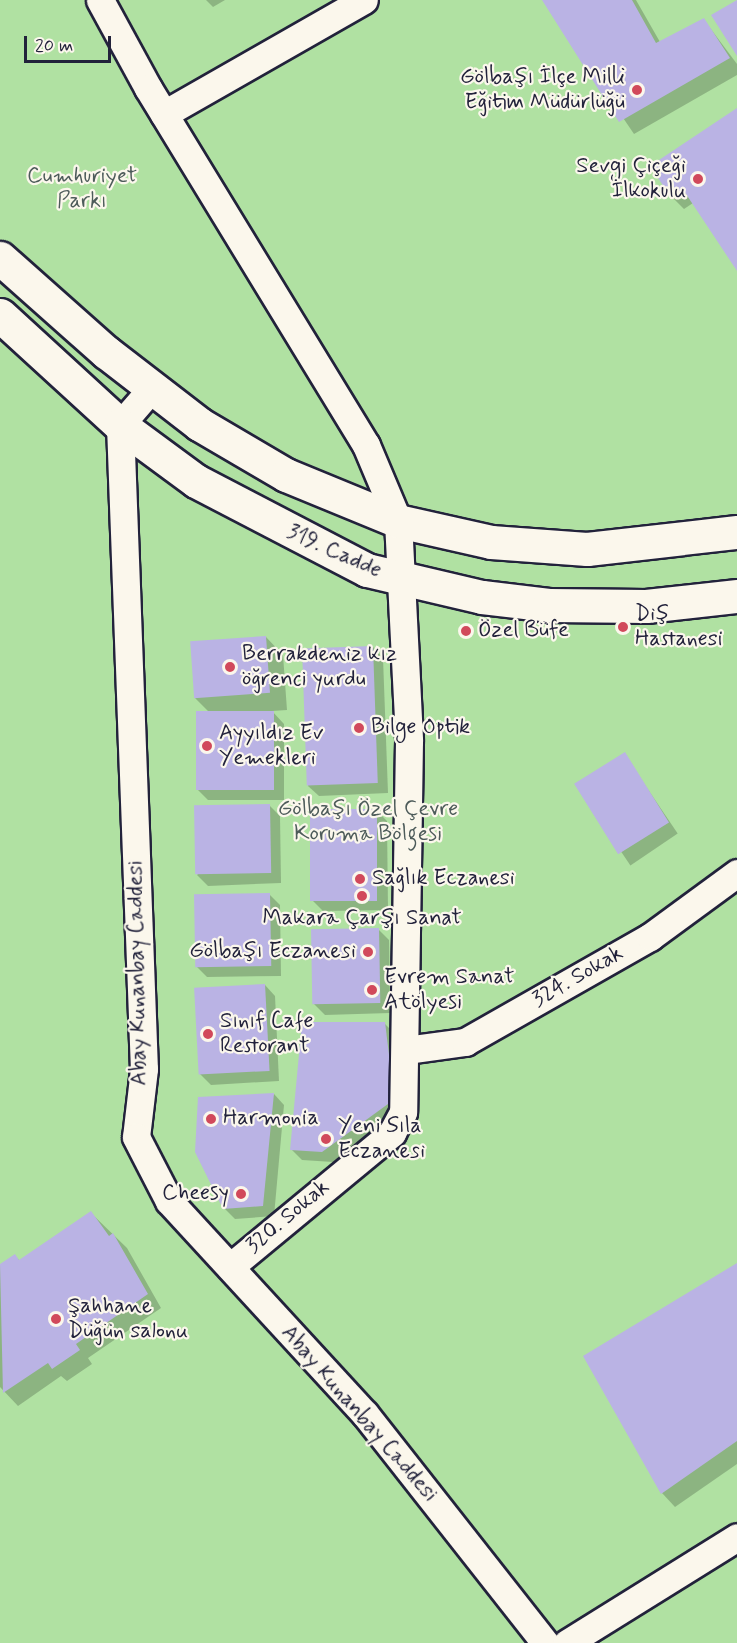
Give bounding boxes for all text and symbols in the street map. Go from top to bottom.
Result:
scale bar [27,24,114,62]
text: 20 m [35,34,73,58]
place label: Gölbaşı İlçe Milli Eğitim Müdürlüğü [460,64,625,116]
marker: Gölbaşı İlçe Milli Eğitim Müdürlüğü [630,83,644,97]
place label: Sevgi Çiçeği İlkokulu [576,153,686,204]
park label: Cumhuriyet Parkı [27,163,137,214]
marker: Sevgi Çiçeği İlkokulu [691,172,705,186]
street label: 319. Cadde [283,519,385,585]
place label: Diş Hastanesi [635,601,723,652]
place label: Özel Büfe [478,618,568,644]
marker: Diş Hastanesi [616,620,630,634]
marker: Özel Büfe [459,624,473,638]
place label: Berrakdeniz kız öğrenci yurdu [242,641,396,692]
marker: Berrakdeniz kız öğrenci yurdu [223,660,237,674]
place label: Bilge Optik [371,715,470,741]
place label: Ayyıldız Ev Yemekleri [219,720,323,772]
marker: Bilge Optik [352,721,366,735]
marker: Ayyıldız Ev Yemekleri [200,739,214,753]
park label: Gölbaşı Özel Çevre Koruma Bölgesi [278,796,458,848]
street label: Abay Kunanbay Caddesi [123,855,153,1091]
place label: Sağlık Eczanesi [372,866,521,892]
marker: Sağlık Eczanesi [353,872,367,886]
marker: Makara Çarşı Sanat [355,889,369,903]
place label: Makara Çarşı Sanat [262,906,462,932]
place label: Gölbaşı Eczanesi [189,939,356,965]
street label: 324. Sokak [528,940,628,1014]
marker: Gölbaşı Eczanesi [361,945,375,959]
place label: Evrem Sanat Atölyesi [384,964,511,1016]
marker: Evrem Sanat Atölyesi [365,983,379,997]
place label: Sınıf Cafe Restorant [220,1008,317,1060]
marker: Sınıf Cafe Restorant [201,1027,215,1041]
place label: Harmonia [223,1106,319,1132]
marker: Harmonia [204,1112,218,1126]
place label: Yeni Sıla Eczanesi [338,1113,425,1164]
marker: Yeni Sıla Eczanesi [319,1132,333,1146]
street label: 320. Sokak [241,1174,335,1260]
place label: Cheesy [162,1181,229,1207]
marker: Cheesy [234,1187,248,1201]
place label: Şahhane Düğün salonu [68,1293,195,1344]
marker: Şahhane Düğün salonu [49,1312,63,1326]
street label: Abay Kunanbay Caddesi [272,1317,446,1511]

